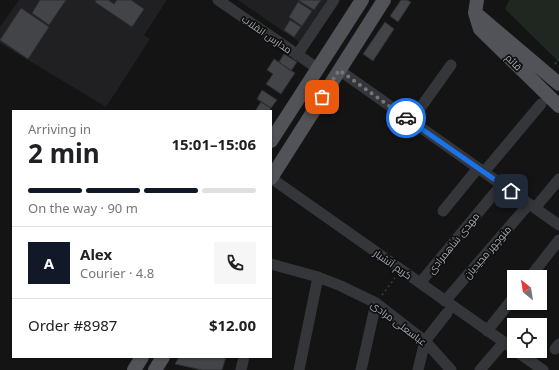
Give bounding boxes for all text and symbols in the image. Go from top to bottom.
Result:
street label: مدارس انقلاب [239,12,295,56]
street label: قائم [502,51,525,74]
pin [305,80,339,114]
icon: bag [311,86,333,108]
courier [386,98,426,138]
icon: car [395,107,417,129]
text: Arriving in [28,120,91,138]
text: 15:01–15:06 [171,134,256,154]
text: 2 min [28,135,100,171]
pin [494,174,528,208]
icon: home [500,180,522,202]
text: On the way · 90 m [28,199,138,217]
street label: مهدی شاهمرادی [424,209,482,277]
street label: منوچهر مجیدیان [460,223,514,281]
button: phone [214,242,256,284]
text: Alex [80,244,112,264]
street label: کریم آتشبار [370,245,415,283]
text: A [44,253,54,273]
text: Courier · 4.8 [80,264,154,282]
north arrow [507,270,547,310]
map controls [507,270,547,358]
street label: عباسعلی مرادی [368,297,430,349]
text: Order #8987 [28,315,117,335]
text: $12.00 [209,315,256,335]
button: locate [507,318,547,358]

